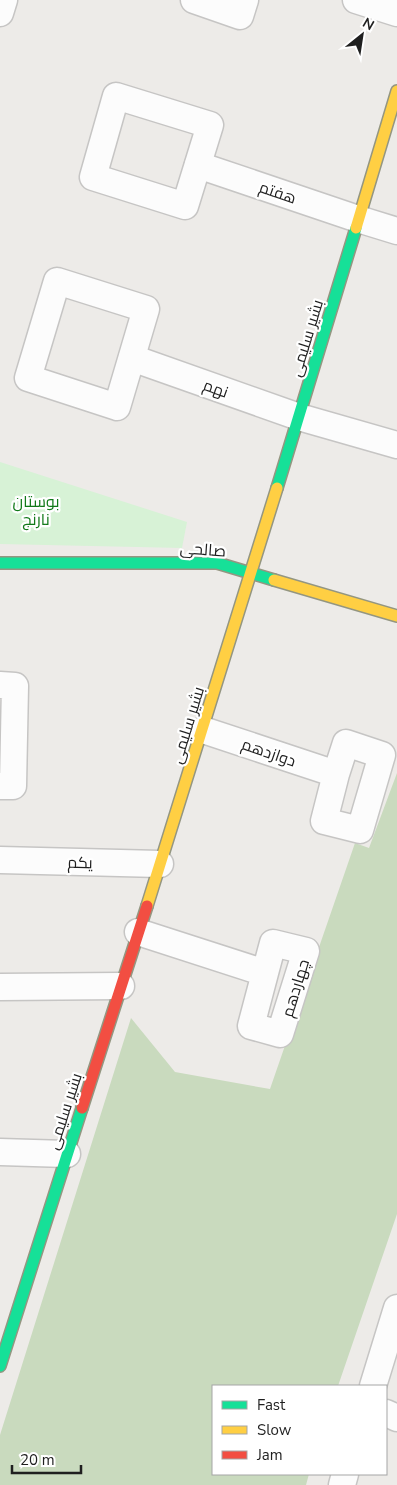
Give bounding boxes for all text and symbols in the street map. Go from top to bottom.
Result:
north arrow [337,10,387,60]
text: N [359,13,378,35]
street label: هفتم [256,176,299,210]
street label: بشیر سلیمی [285,297,329,379]
street label: نهم [200,374,231,404]
park label: بوستان نارنج [13,491,59,531]
street label: صالحی [179,537,227,563]
street label: بشیر سلیمی [166,684,210,766]
street label: دوازدهم [239,733,299,772]
street label: یکم [67,852,94,874]
street label: چهاردهم [277,957,315,1020]
street label: بشیر سلیمی [42,1070,88,1152]
legend [212,1385,387,1475]
text: Fast [257,1395,286,1415]
text: Slow [257,1420,292,1440]
scale bar [12,1442,81,1474]
text: Jam [256,1445,283,1465]
text: 20 m [20,1450,55,1470]

